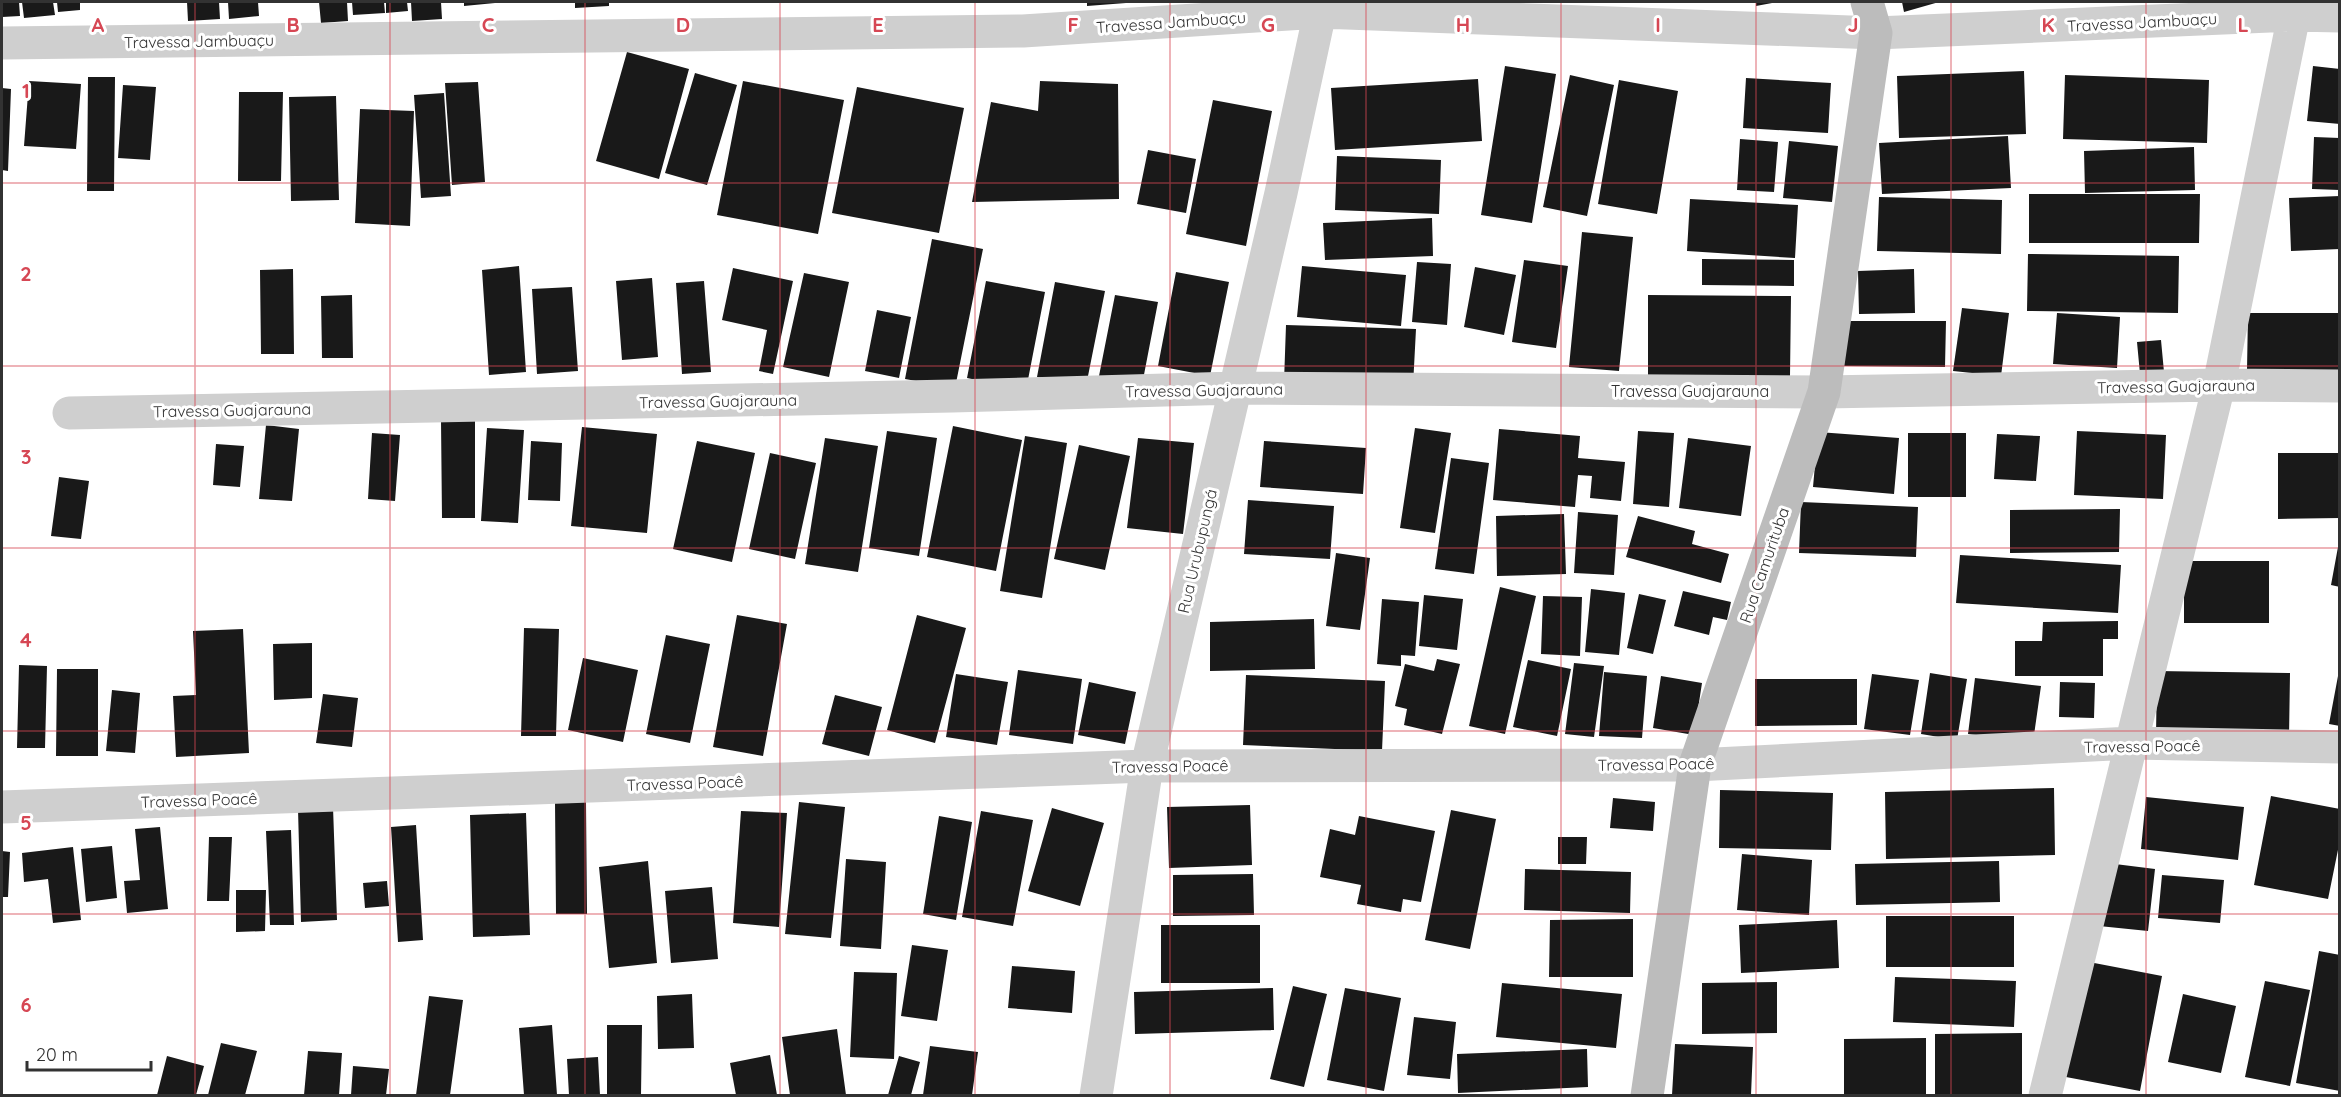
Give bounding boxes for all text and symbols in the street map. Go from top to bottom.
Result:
street label: Travessa Jambuaçu [1095,7,1247,37]
street label: Travessa Jambuaçu [2067,8,2217,36]
text: A [92,12,105,37]
text: B [286,12,300,37]
text: C [482,12,495,37]
text: D [676,12,690,37]
text: E [872,12,884,37]
text: F [1067,12,1079,37]
text: G [1261,12,1275,37]
text: H [1456,12,1470,37]
text: I [1655,12,1661,37]
text: J [1847,12,1859,37]
text: K [2041,12,2055,37]
text: L [2237,12,2249,37]
street label: Travessa Jambuaçu [124,30,274,52]
text: 1 [22,78,30,103]
text: 2 [20,261,32,286]
street label: Travessa Guajarauna [2097,375,2255,397]
street label: Travessa Guajarauna [1125,379,1283,401]
street label: Travessa Guajarauna [1611,381,1769,401]
street label: Travessa Guajarauna [639,390,797,412]
street label: Travessa Guajarauna [153,399,311,421]
text: 3 [21,444,31,469]
street label: Rua Urubupungá [1173,487,1221,615]
street label: Rua Camurituba [1735,505,1793,625]
text: 4 [20,627,32,652]
street label: Travessa Poacê [2083,735,2201,757]
street label: Travessa Poacê [1597,753,1715,775]
street label: Travessa Poacê [1111,755,1229,777]
street label: Travessa Poacê [626,771,744,795]
street label: Travessa Poacê [140,788,258,812]
text: 5 [20,810,32,835]
text: 6 [20,992,32,1017]
scale bar [27,1034,152,1072]
text: 20 m [36,1043,78,1066]

